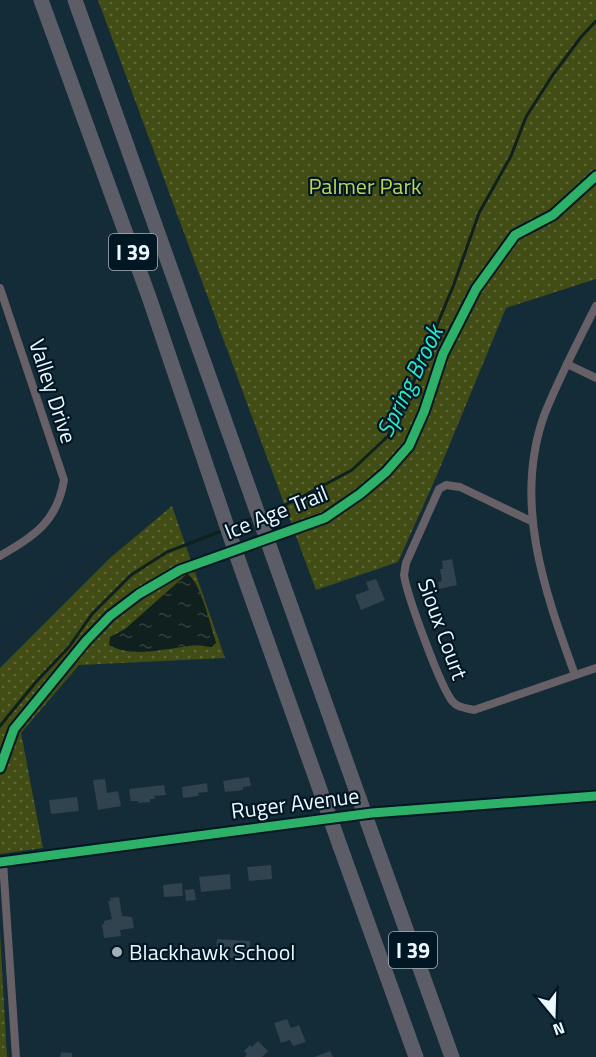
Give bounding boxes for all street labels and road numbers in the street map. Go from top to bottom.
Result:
road number: I 39 [109,234,157,270]
street label: Valley Drive [20,334,86,448]
street label: Ice Age Trail [219,476,333,548]
street label: Sioux Court [409,574,477,684]
street label: Ruger Avenue [229,778,361,828]
road number: I 39 [389,932,437,968]

